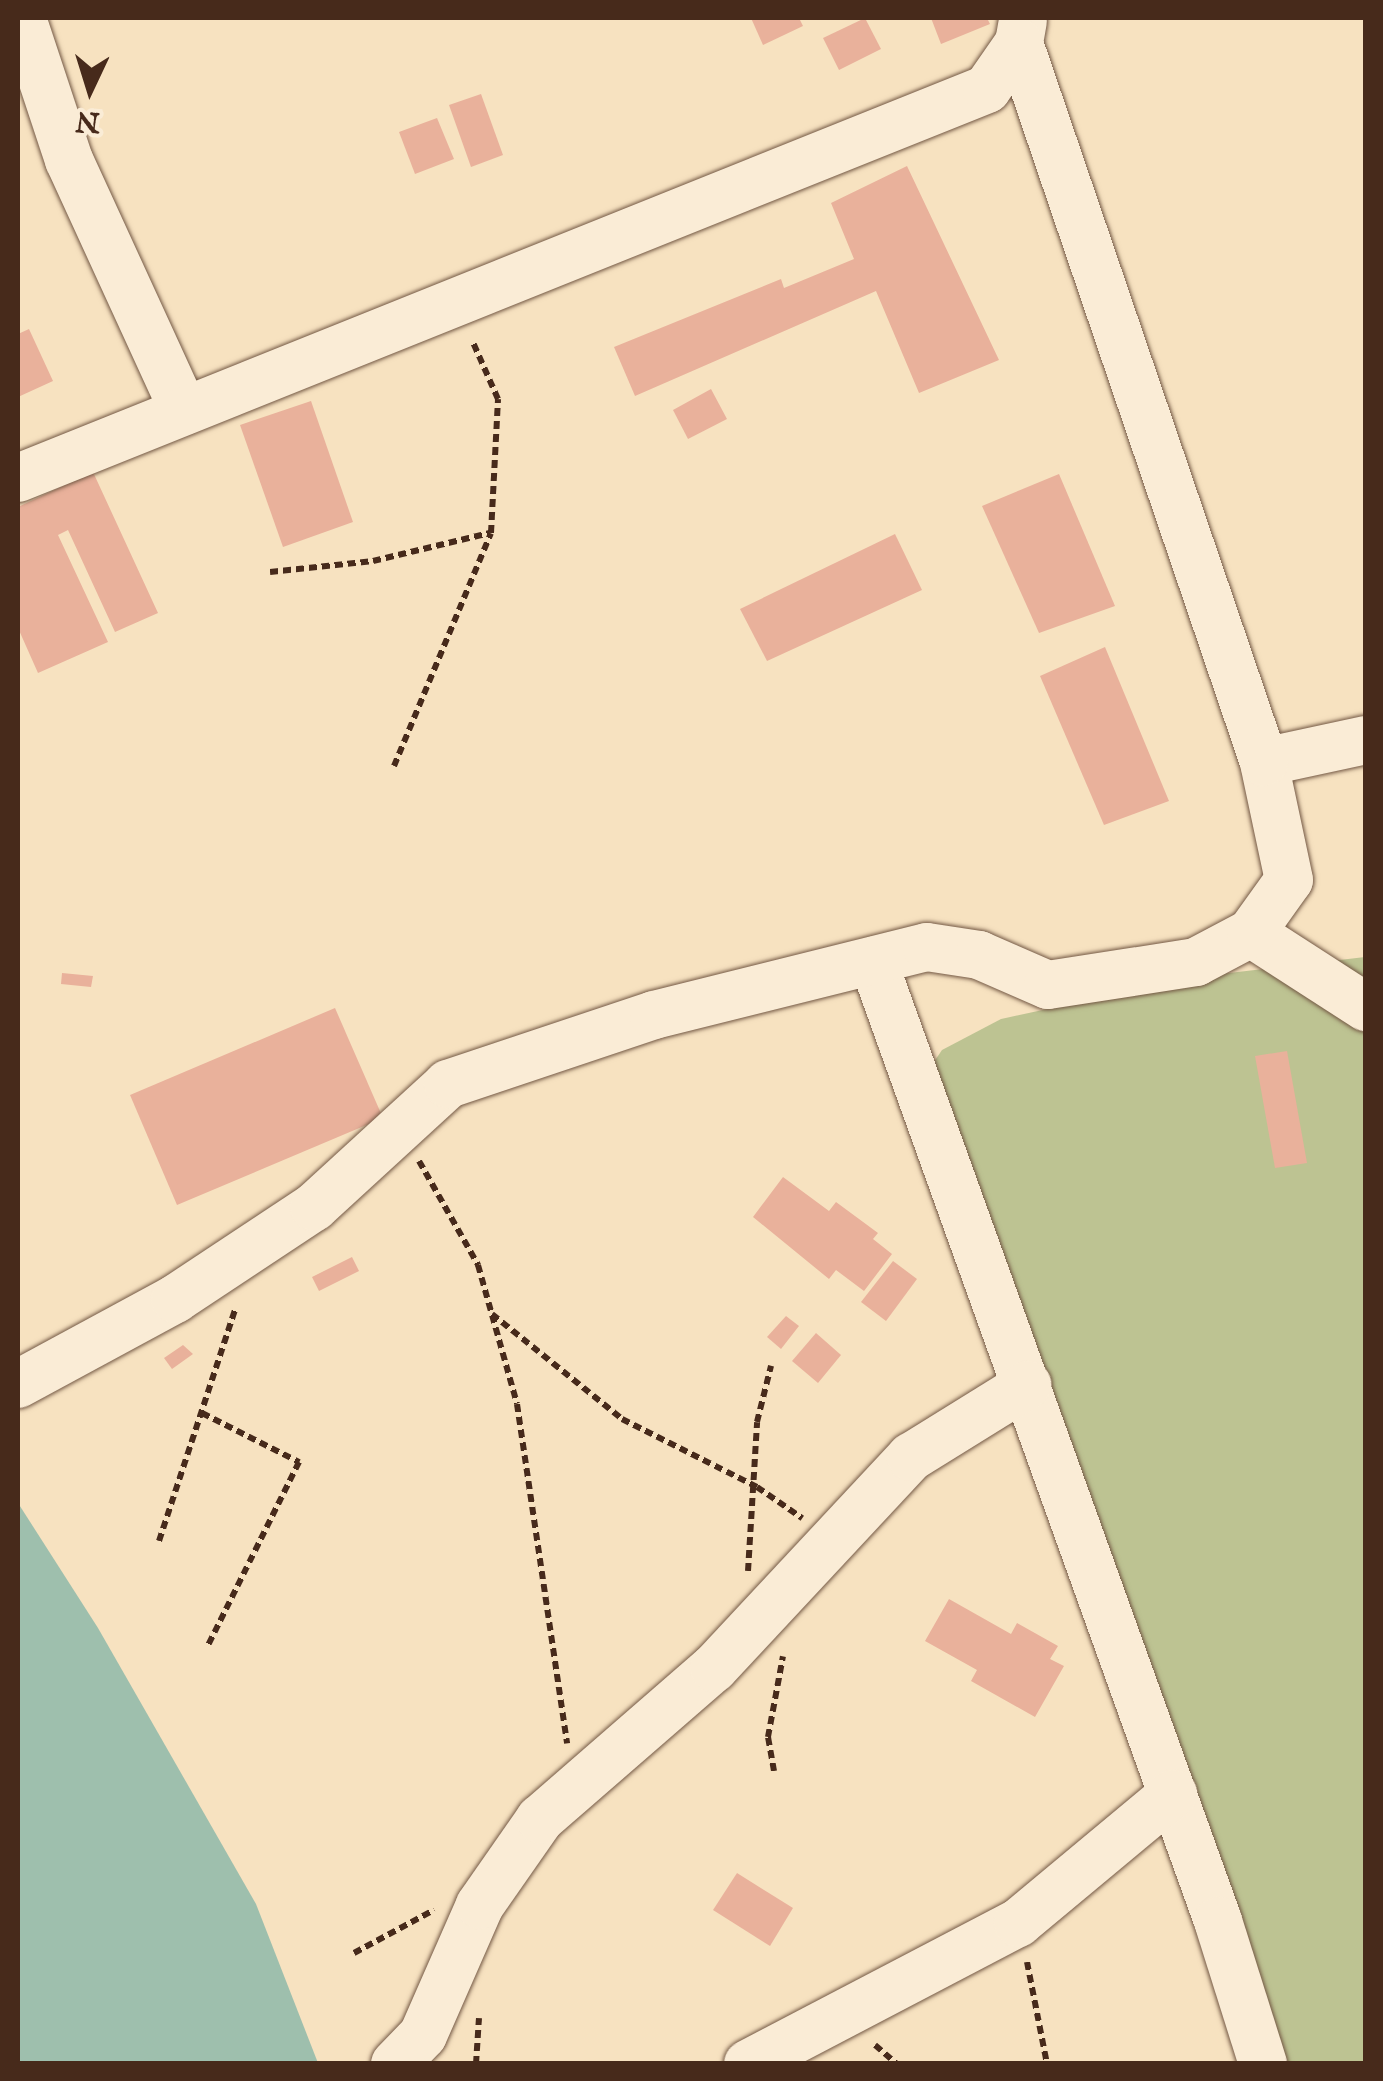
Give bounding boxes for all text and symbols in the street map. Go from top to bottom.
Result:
north arrow [40,40,140,140]
text: N [75,102,101,139]

